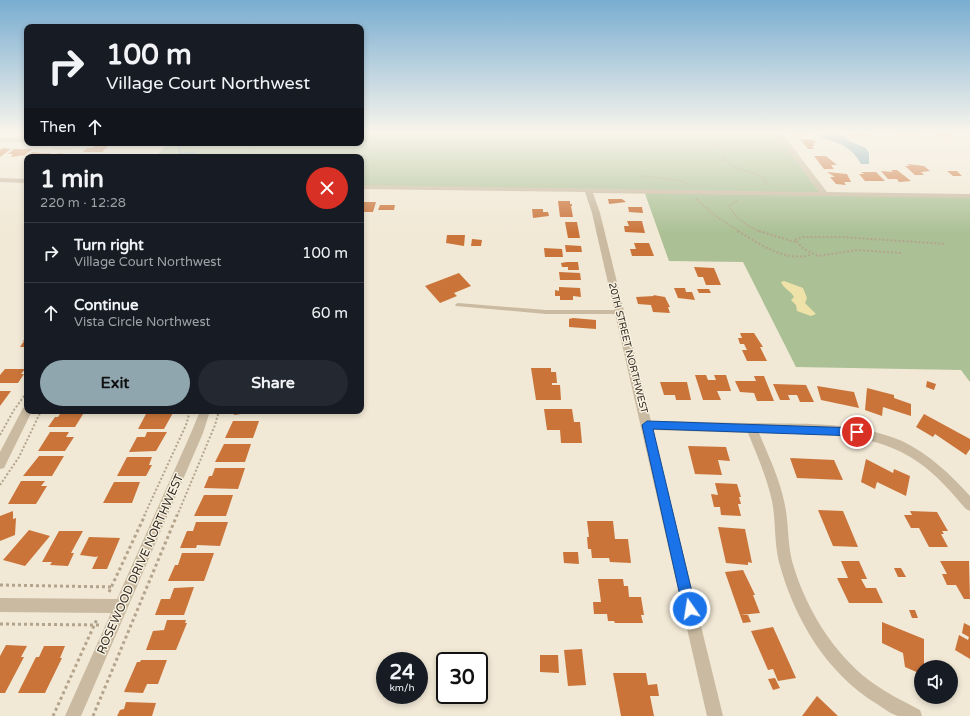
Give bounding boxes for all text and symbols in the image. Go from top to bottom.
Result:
text: 100 m [106,38,192,72]
icon: right [40,40,92,92]
text: Village Court Northwest [106,72,310,94]
icon: ahead [84,116,106,138]
text: Then [40,118,76,136]
text: 1 min [40,165,104,194]
button: close [306,167,348,209]
text: 220 m · 12:28 [40,195,126,211]
text: Turn right [74,236,144,254]
icon: right [40,242,62,264]
text: 100 m [302,244,348,262]
text: Village Court Northwest [74,254,221,270]
street label: 20TH STREET NORTHWEST [606,281,650,415]
text: Continue [74,296,138,314]
icon: ahead [40,302,62,324]
text: 60 m [311,304,348,322]
text: Vista Circle Northwest [74,314,211,330]
button: Exit [40,360,190,406]
button: Share [198,360,348,406]
pin [840,415,874,449]
icon: arrive [846,421,868,443]
street label: ROSEWOOD DRIVE NORTHWEST [94,471,186,656]
position arrow [669,588,711,630]
speed limit sign: 30 [436,652,488,704]
map controls [914,660,958,704]
button: sound [914,660,958,704]
text: 24 [389,661,415,685]
text: km/h [389,682,415,694]

